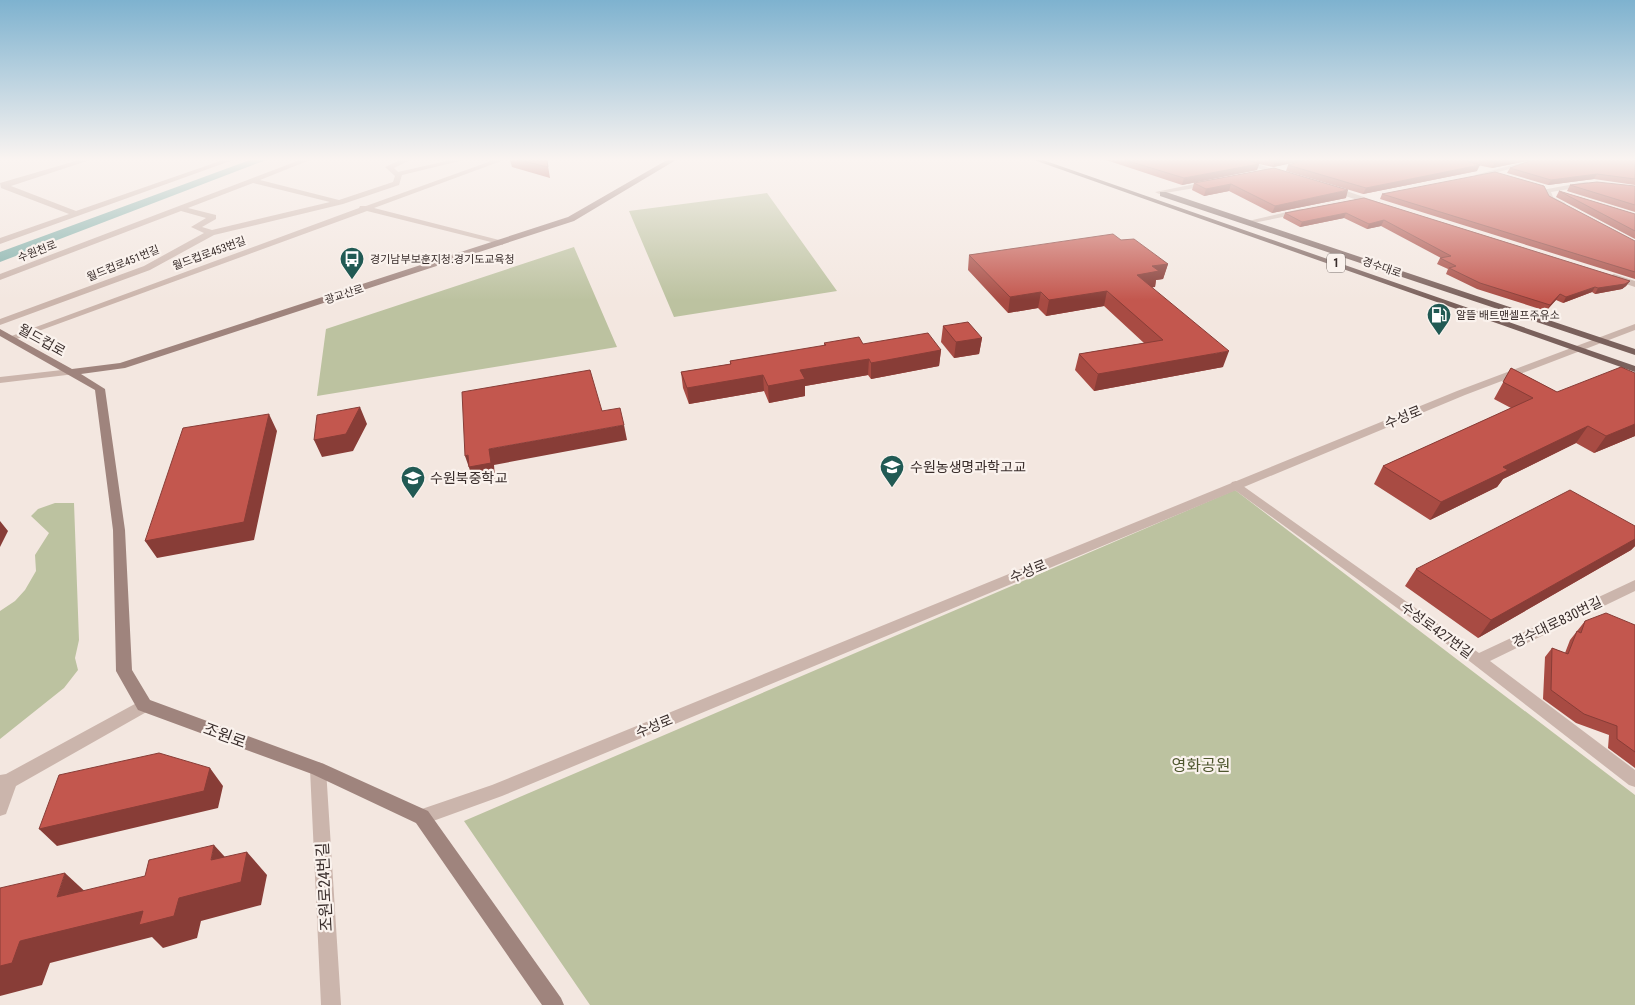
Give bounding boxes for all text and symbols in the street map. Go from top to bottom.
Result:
street label: 월드컵로453번길 [171,234,248,273]
street label: 수원천로 [16,238,58,265]
street label: 월드컵로451번길 [85,243,161,284]
bus stop icon: 경기남부보훈지청.경기도교육청 [339,246,365,280]
place label: 경기남부보훈지청.경기도교육청 [370,253,515,266]
road number: 1 [1327,254,1345,272]
street label: 경수대로 [1361,255,1403,280]
street label: 광교산로 [323,282,365,307]
fuel station icon: 알뜰 배트맨셀프주유소 [1426,302,1452,336]
place label: 알뜰 배트맨셀프주유소 [1456,309,1560,322]
street label: 월드컵로 [16,321,69,360]
street label: 수성로 [1382,402,1424,432]
school or university icon: 수원농생명과학고교 [879,454,905,488]
place label: 수원농생명과학고교 [910,459,1026,475]
school or university icon: 수원북중학교 [400,465,426,499]
place label: 수원북중학교 [430,470,507,486]
street label: 수성로 [1007,556,1049,586]
street label: 경수대로830번길 [1509,593,1605,651]
street label: 수성로427번길 [1398,599,1476,661]
street label: 수성로 [633,711,675,741]
street label: 조원로 [201,719,249,752]
park label: 영화공원 [1172,756,1230,775]
street label: 조원로24번길 [313,842,336,932]

